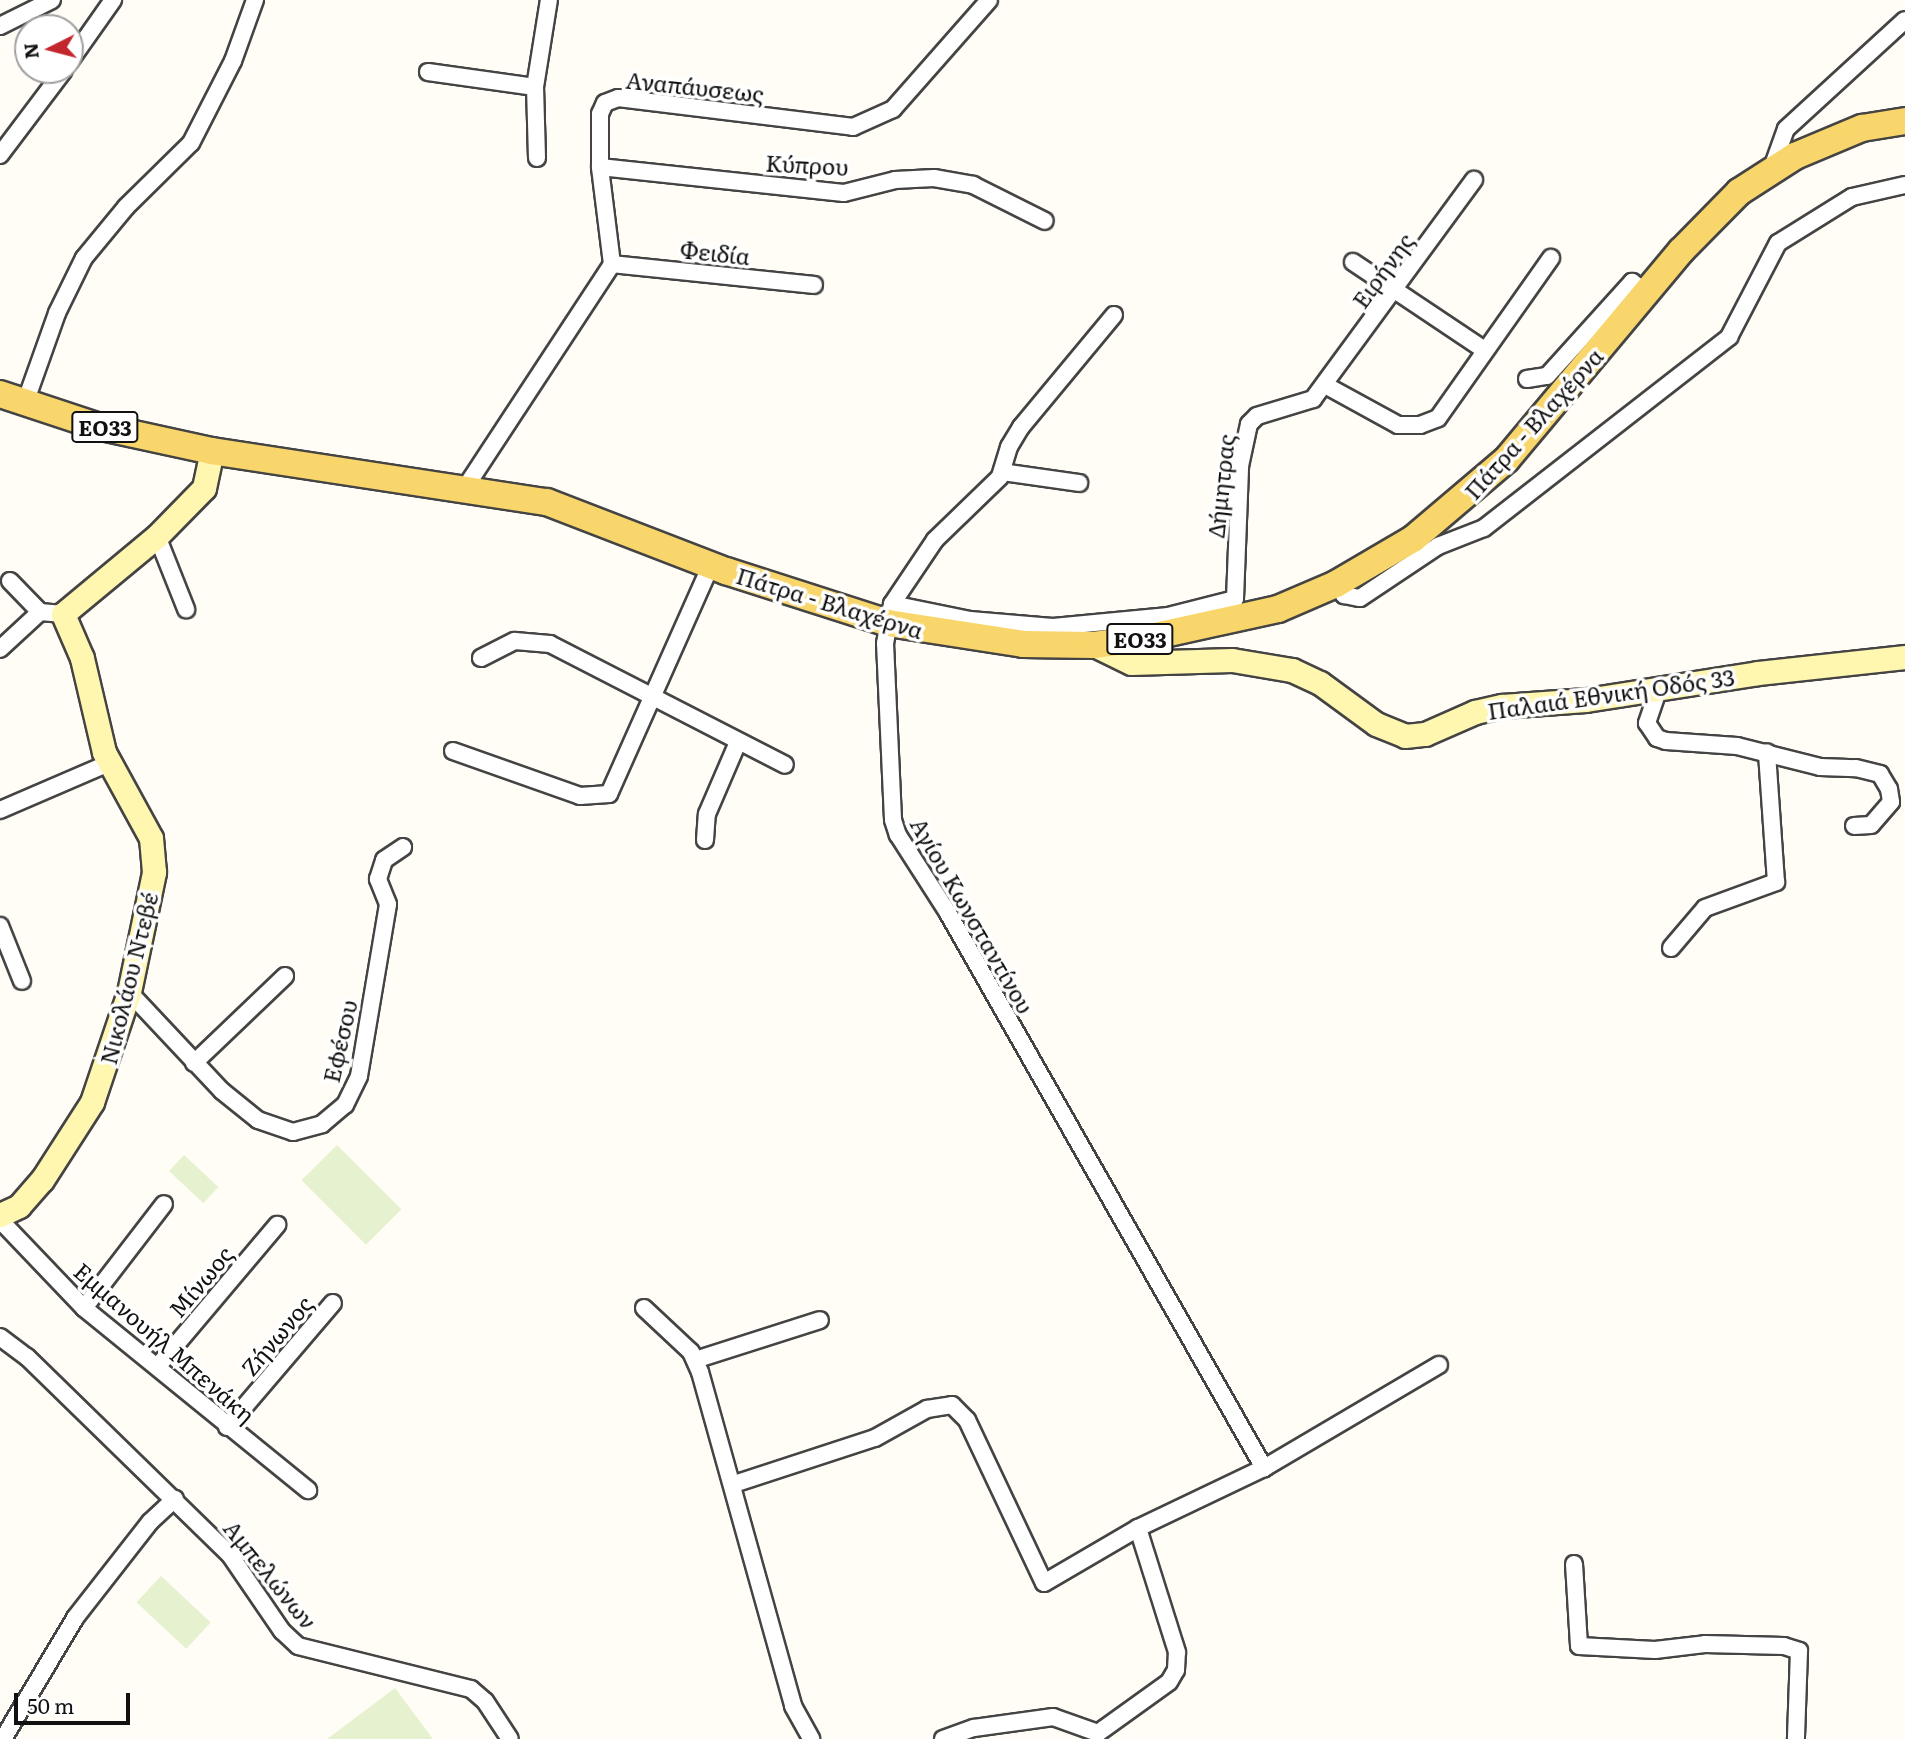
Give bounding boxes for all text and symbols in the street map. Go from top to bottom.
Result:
north arrow [14,14,84,84]
text: N [15,42,45,60]
street label: Αναπάυσεως [625,65,765,107]
street label: Κύπρου [765,148,849,180]
street label: Ειρήνης [1346,227,1418,313]
street label: Φειδία [678,235,752,269]
street label: Πάτρα - Βλαχέρνα [1458,342,1608,504]
road number: ΕΟ33 [70,410,140,444]
street label: Δήμητρας [1201,433,1239,539]
street label: Πάτρα - Βλαχέρνα [733,560,927,644]
road number: ΕΟ33 [1105,622,1175,656]
street label: Παλαιά Εθνική Οδός 33 [1486,662,1736,724]
street label: Αγίου Κωνσταντίνου [906,812,1040,1018]
street label: Νικολάου Ντεβέ [93,889,163,1067]
street label: Εφέσου [316,997,362,1085]
street label: Μίνωος [162,1240,238,1322]
street label: Εμμανουήλ Μπενάκη [69,1256,261,1428]
street label: Ζήνωνος [235,1289,317,1381]
street label: Αμπελώνων [219,1514,323,1634]
scale bar [18,1680,133,1724]
text: 50 m [27,1689,74,1720]

